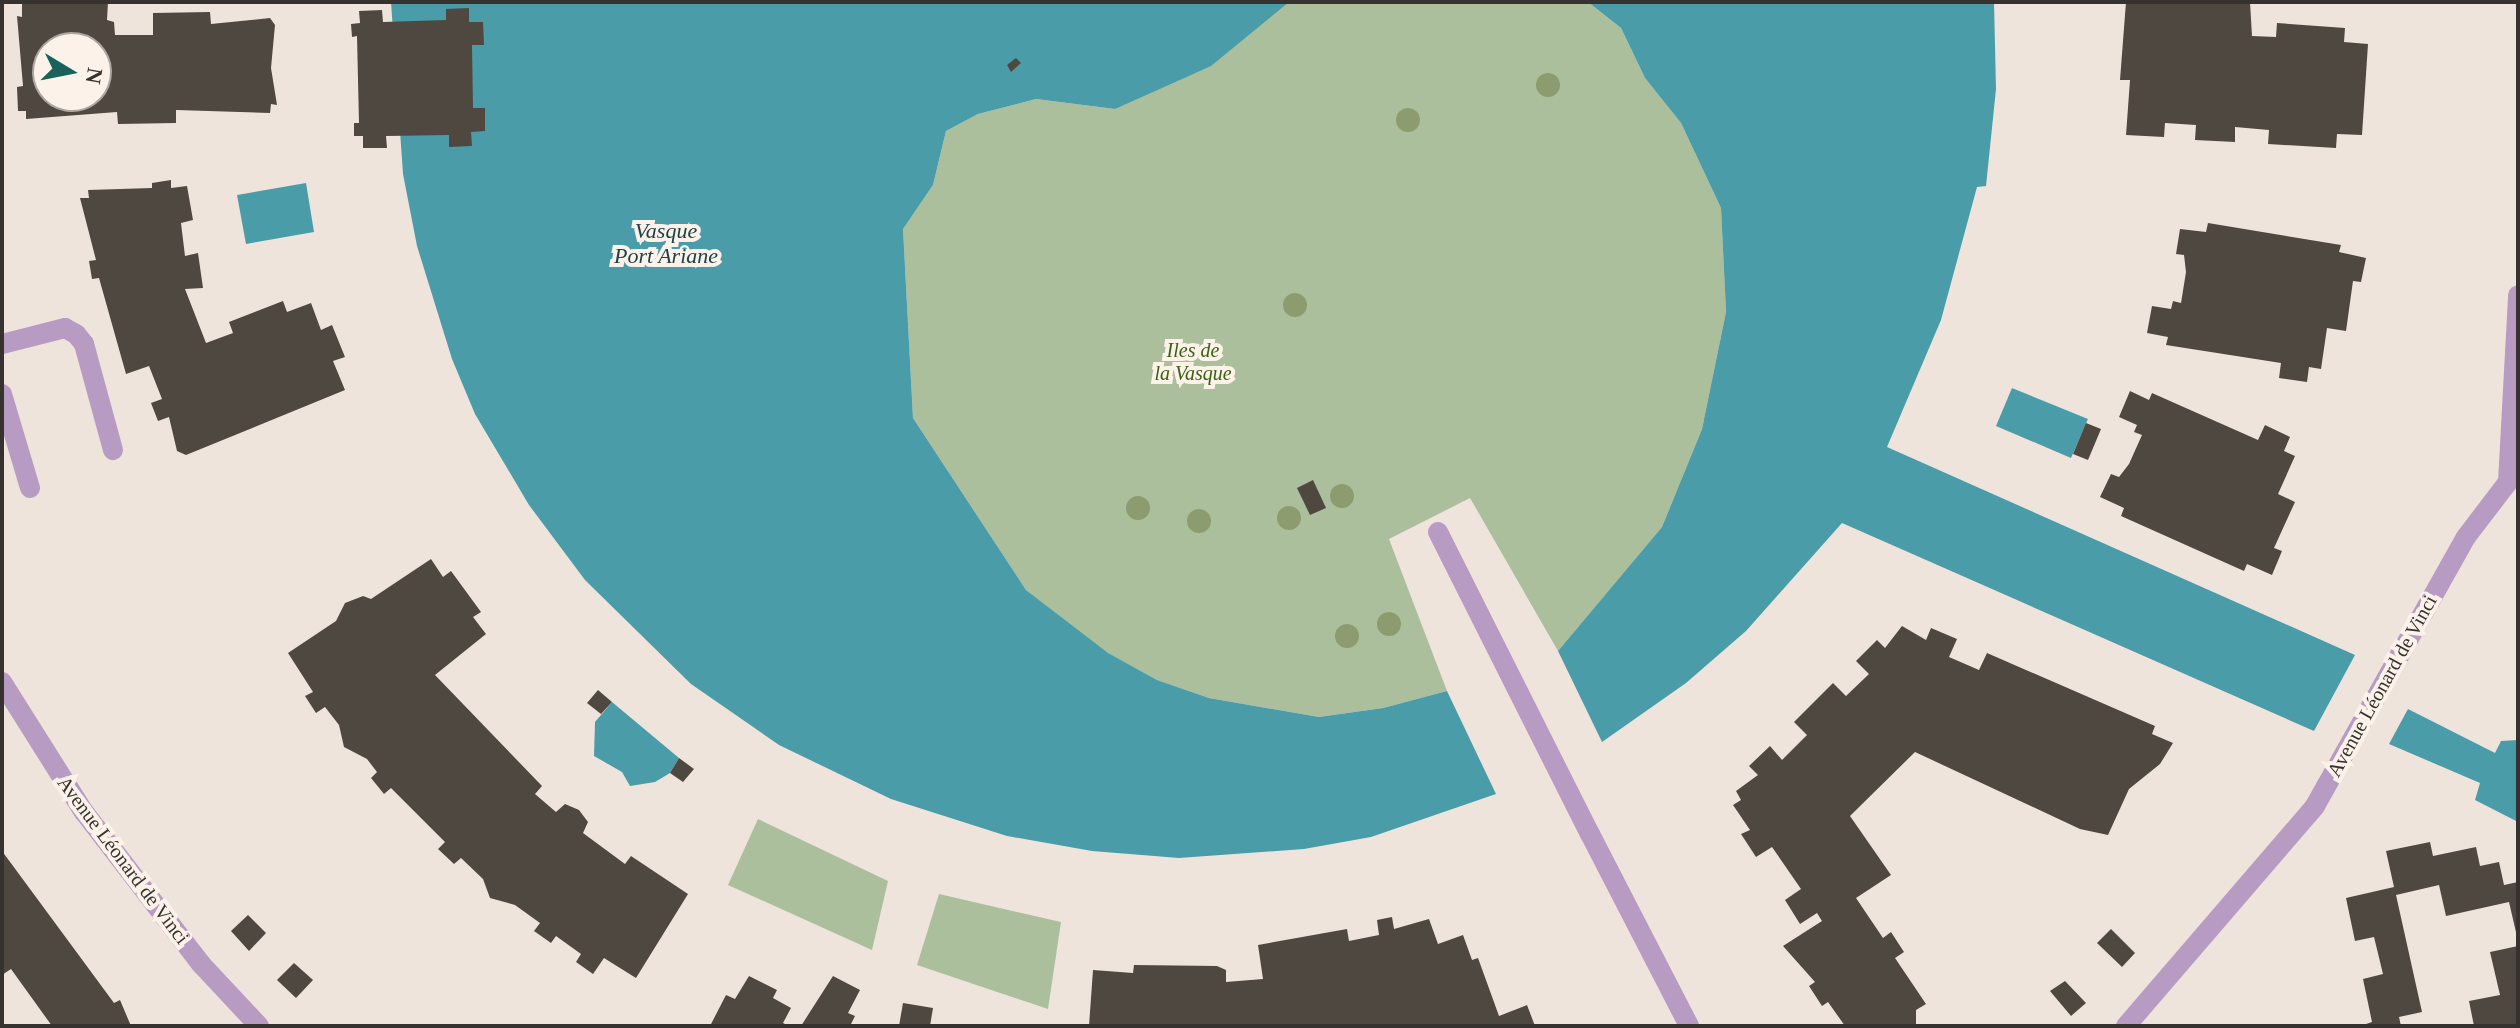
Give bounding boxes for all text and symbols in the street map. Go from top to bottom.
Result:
north arrow [32,32,112,112]
text: N [80,66,108,86]
water label: Vasque Port Ariane [614,217,718,268]
park label: Iles de la Vasque [1154,338,1232,385]
street label: Avenue Léonard de Vinci [2322,591,2442,781]
street label: Avenue Léonard de Vinci [52,771,194,949]

